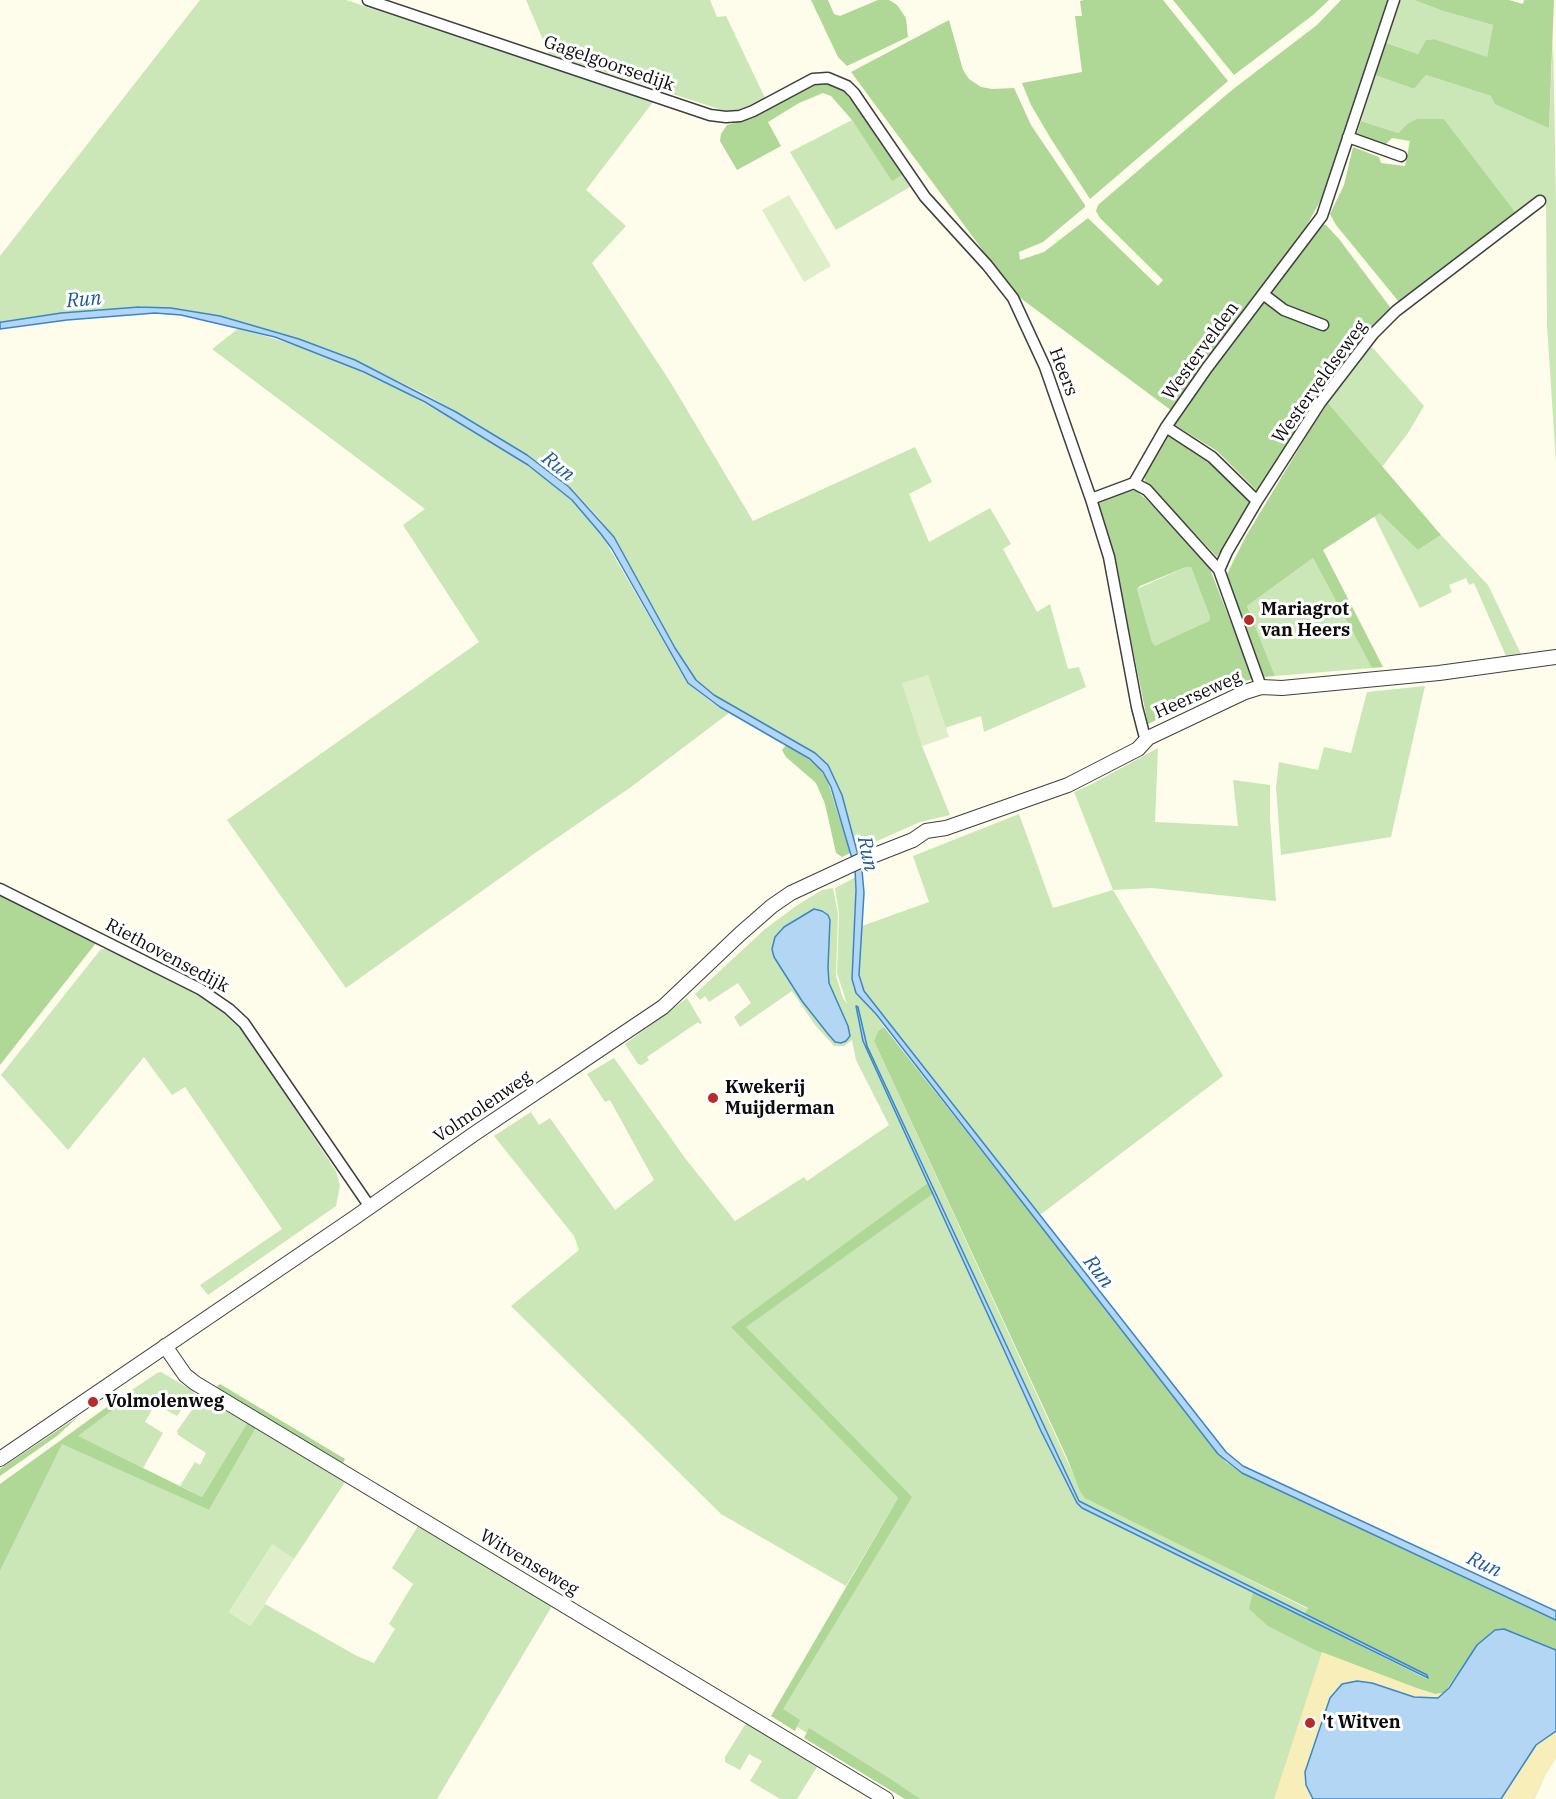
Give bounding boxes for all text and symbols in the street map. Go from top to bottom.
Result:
street label: Gagelgoorsedijk [541,31,677,97]
water label: Run [66,287,102,313]
street label: Westervelden [1158,298,1244,404]
street label: Westerveldseweg [1268,316,1372,448]
street label: Heers [1044,345,1082,399]
water label: Run [537,447,579,487]
place label: Mariagrot van Heers [1261,599,1350,642]
marker: Mariagrot van Heers [1242,613,1256,627]
street label: Heerseweg [1151,666,1245,724]
water label: Run [852,834,882,874]
street label: Riethovensedijk [102,914,232,998]
street label: Volmolenweg [430,1066,536,1148]
place label: Kwekerij Muijderman [725,1077,835,1120]
marker: Kwekerij Muijderman [706,1091,720,1105]
water label: Run [1078,1251,1118,1293]
place label: Volmolenweg [105,1391,224,1413]
marker: Volmolenweg [86,1395,100,1409]
street label: Witvenseweg [476,1525,582,1601]
water label: Run [1463,1547,1505,1583]
place label: 't Witven [1322,1712,1401,1734]
marker: 't Witven [1303,1716,1317,1730]

